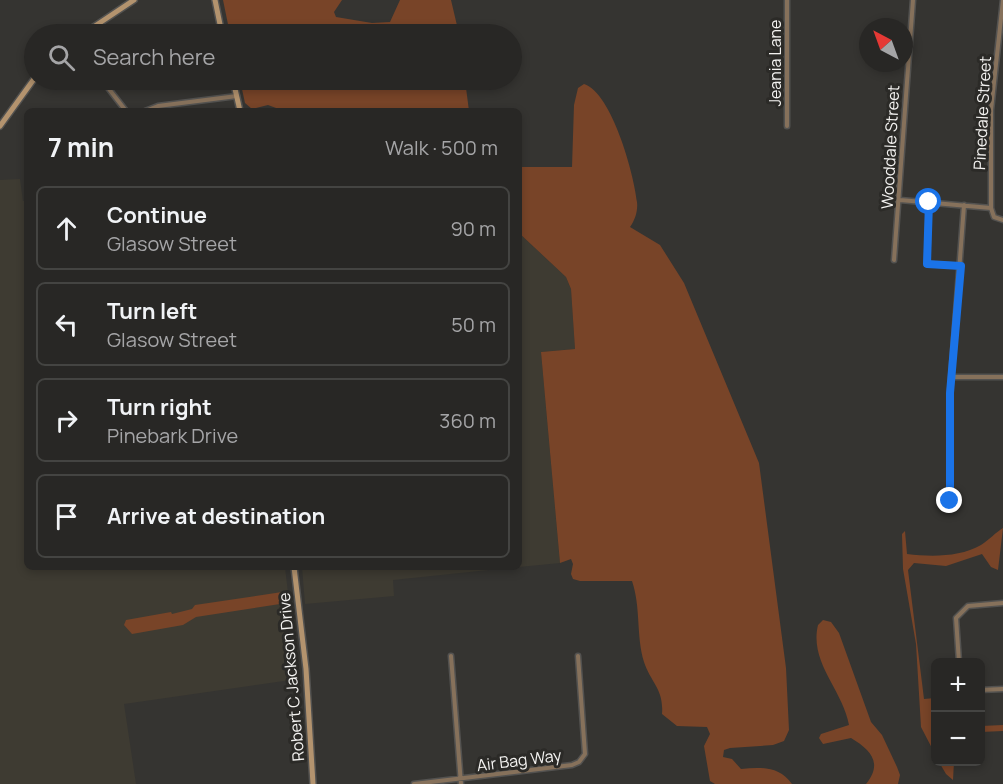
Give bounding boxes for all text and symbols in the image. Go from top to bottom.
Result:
north arrow [859,18,913,72]
street label: Jeania Lane [764,20,786,106]
search box [24,24,522,90]
icon: search [45,41,78,74]
text: Search here [93,42,215,72]
street label: Pinedale Street [968,56,996,170]
street label: Wooddale Street [876,84,904,210]
text: 7 min [48,129,114,165]
text: Walk · 500 m [385,134,498,161]
route start [915,188,941,214]
text: Continue [107,200,207,230]
icon: ahead [50,212,83,245]
text: 90 m [450,215,496,242]
text: Glasow Street [107,230,237,257]
text: Turn left [107,296,197,326]
icon: left [50,308,83,341]
text: 50 m [451,311,496,338]
text: Glasow Street [107,326,237,353]
text: Turn right [107,392,212,422]
icon: right [50,404,83,437]
text: 360 m [439,407,496,434]
text: Pinebark Drive [107,422,238,449]
route end [936,487,962,513]
icon: arrive [50,500,83,533]
text: Arrive at destination [107,501,325,531]
street label: Robert C Jackson Drive [273,592,309,762]
map controls [931,658,985,766]
button: + [931,658,985,712]
button: − [931,712,985,766]
street label: Air Bag Way [475,744,563,776]

